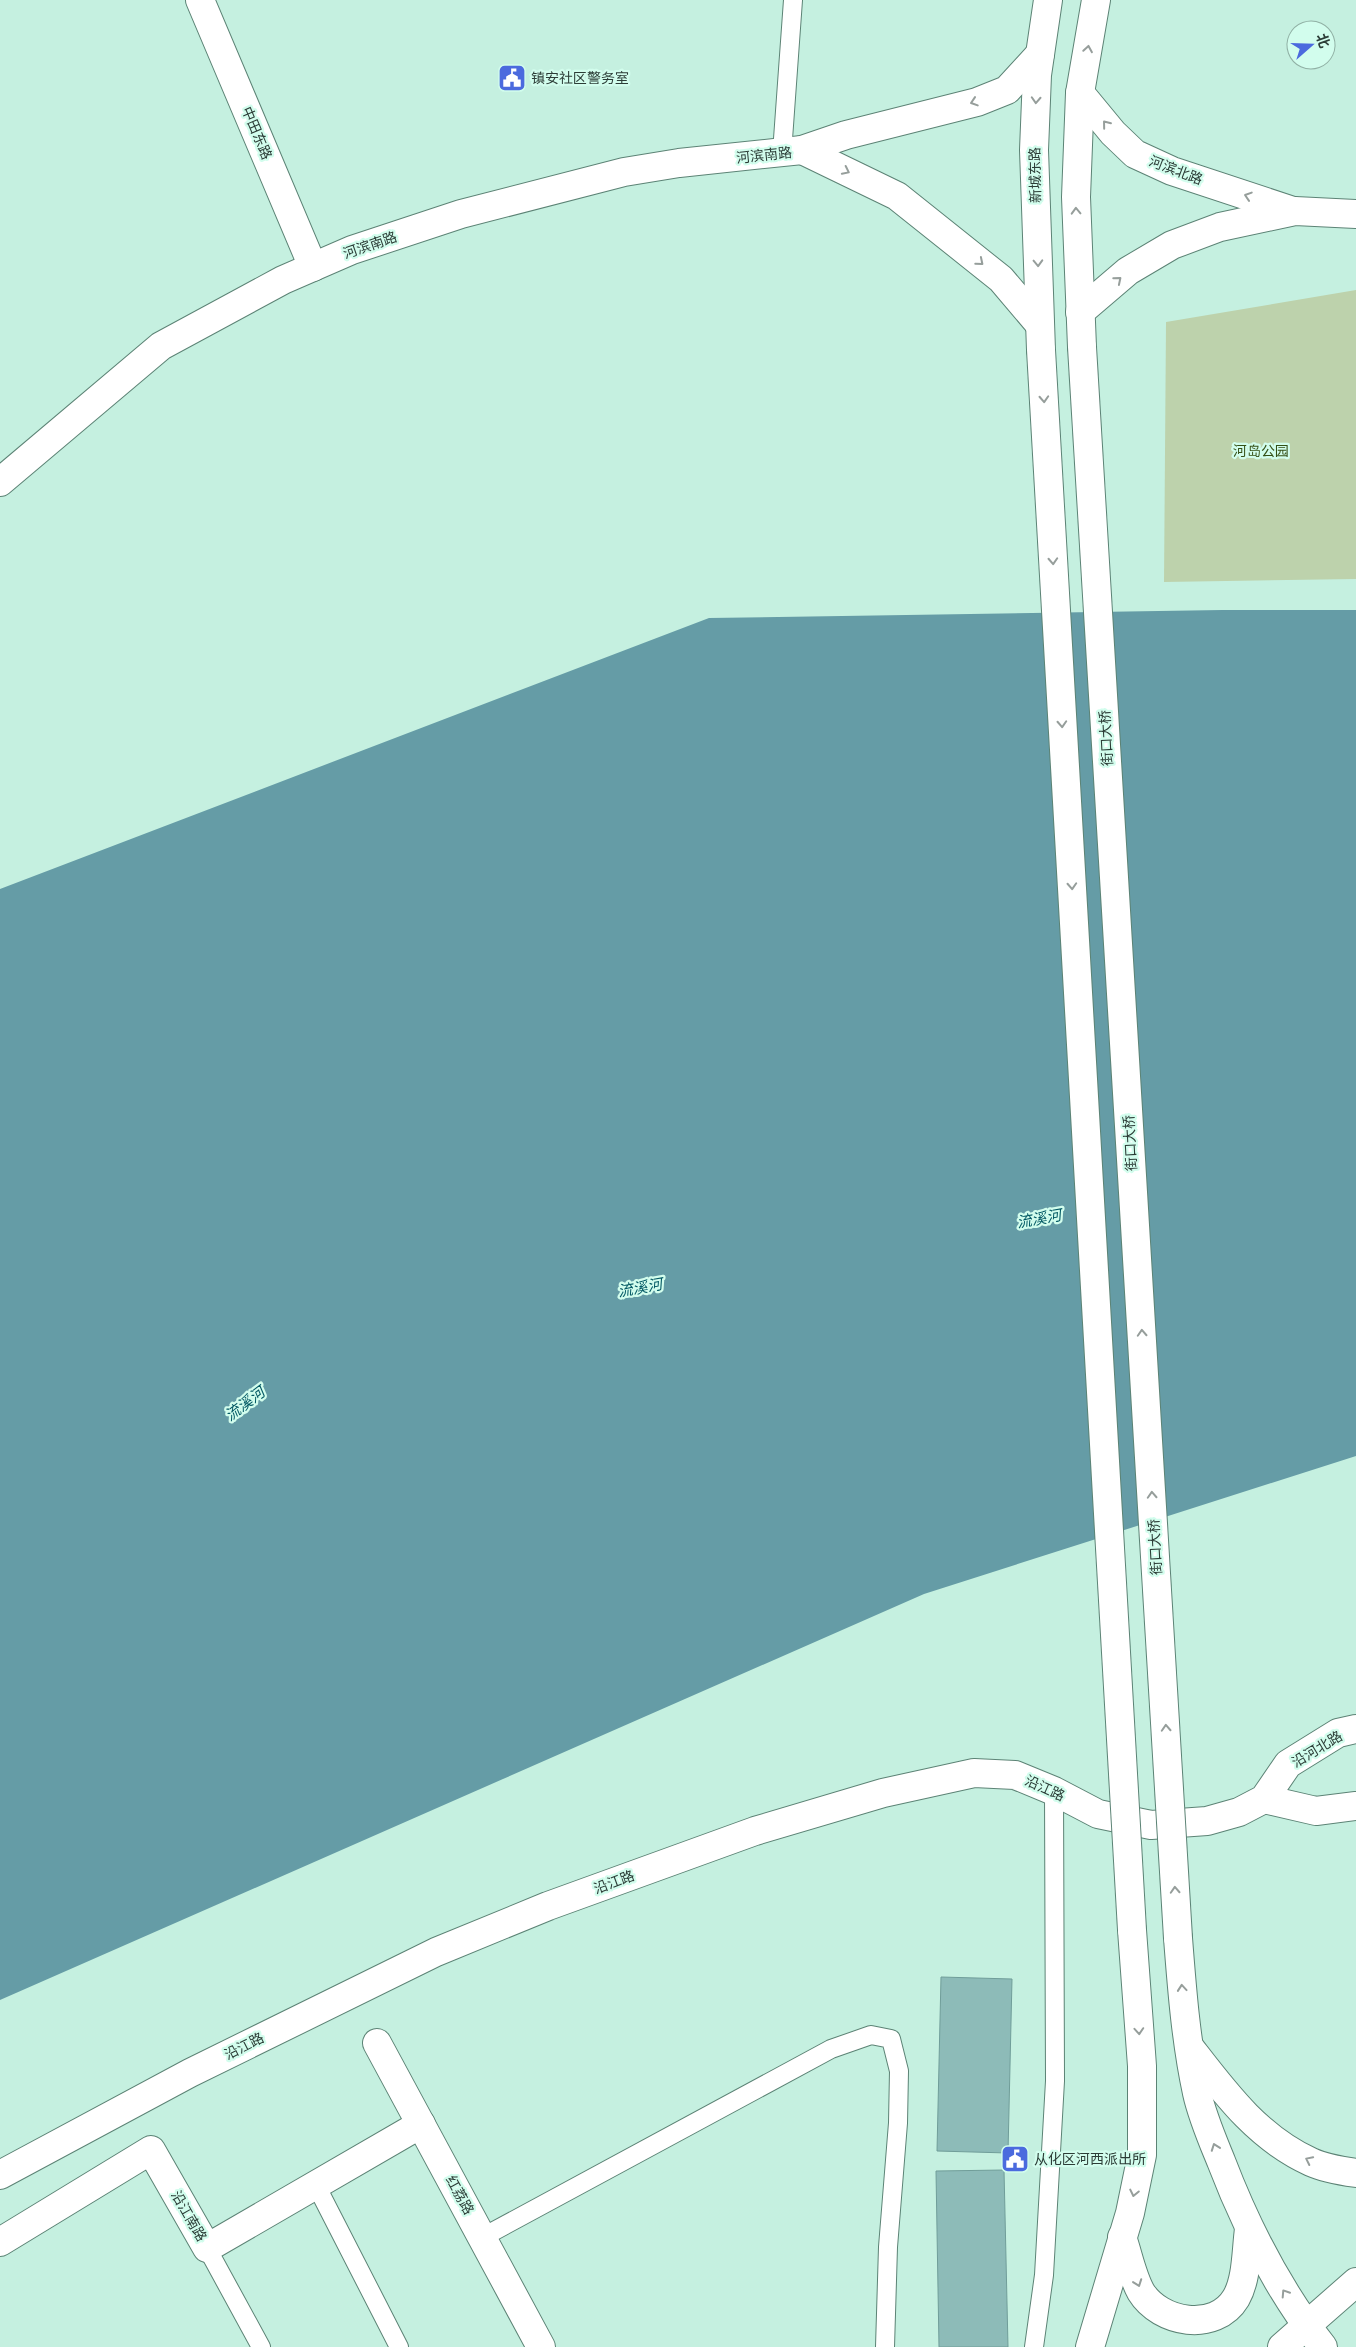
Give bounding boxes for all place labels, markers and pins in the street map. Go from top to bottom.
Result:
public building icon: 镇安社区警务室 [497,63,527,93]
place label: 镇安社区警务室 [531,69,629,89]
public building icon: 从化区河西派出所 [1000,2144,1030,2174]
place label: 从化区河西派出所 [1034,2150,1146,2170]

